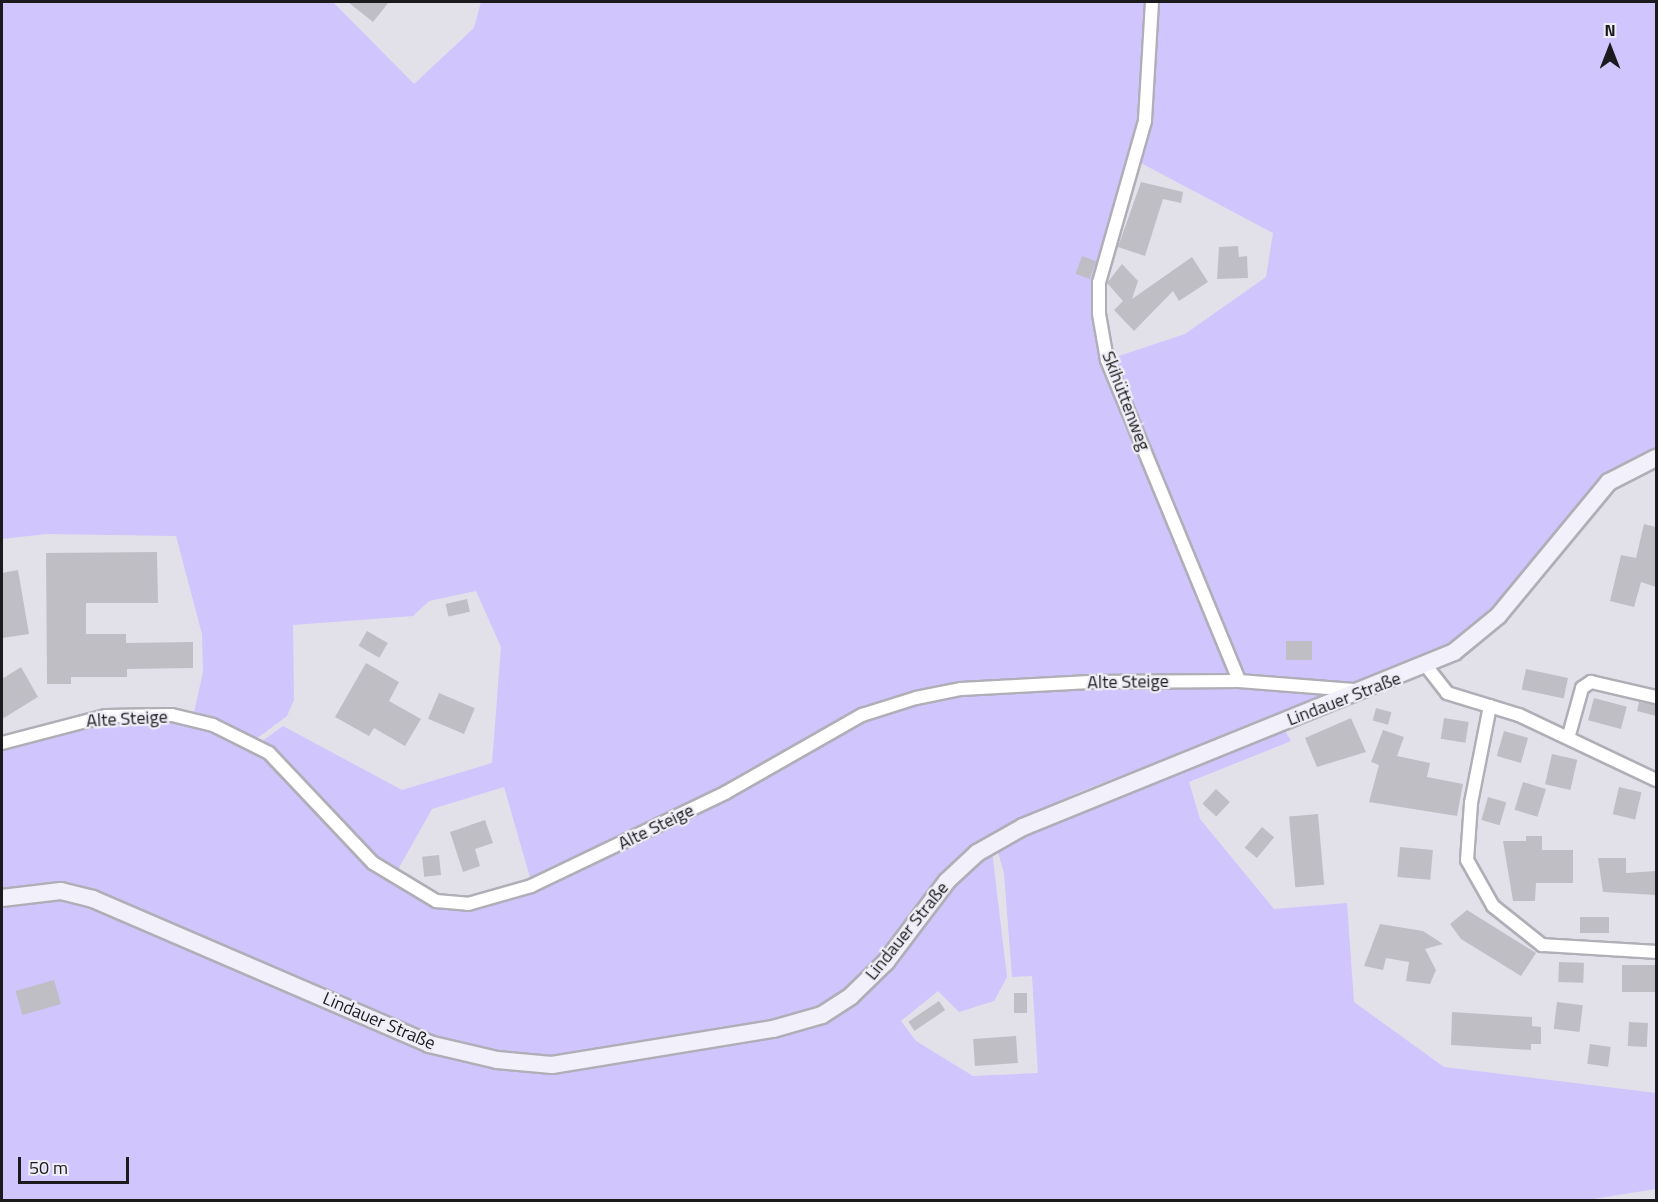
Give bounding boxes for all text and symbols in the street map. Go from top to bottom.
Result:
north arrow [1580,18,1640,78]
text: N [1604,18,1616,42]
street label: Skihüttenweg [1097,348,1155,454]
street label: Lindauer Straße [1284,667,1404,731]
street label: Alte Steige [1087,670,1169,694]
street label: Alte Steige [86,706,168,732]
street label: Alte Steige [615,799,697,855]
street label: Lindauer Straße [861,878,953,984]
street label: Lindauer Straße [319,988,439,1054]
scale bar [21,1145,132,1183]
text: 50 m [29,1154,68,1181]

